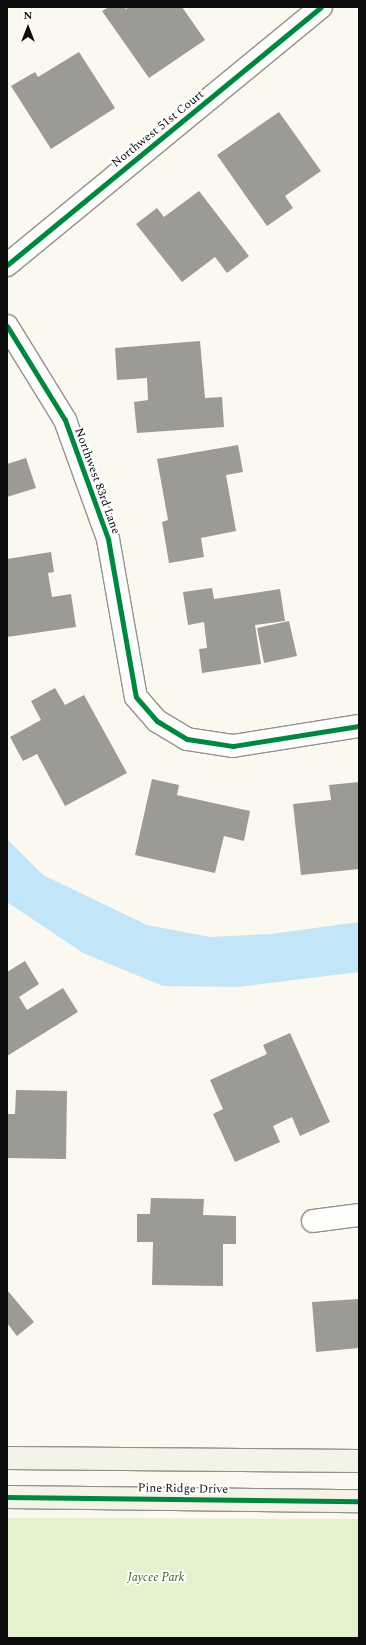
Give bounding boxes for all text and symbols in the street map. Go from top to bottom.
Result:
text: N [24,7,32,24]
north arrow [8,8,48,48]
street label: Northwest 51st Court [109,87,207,171]
street label: Northwest 83rd Lane [71,426,123,536]
street label: Pine Ridge Drive [138,1481,228,1497]
park label: Jaycee Park [128,1571,184,1585]

